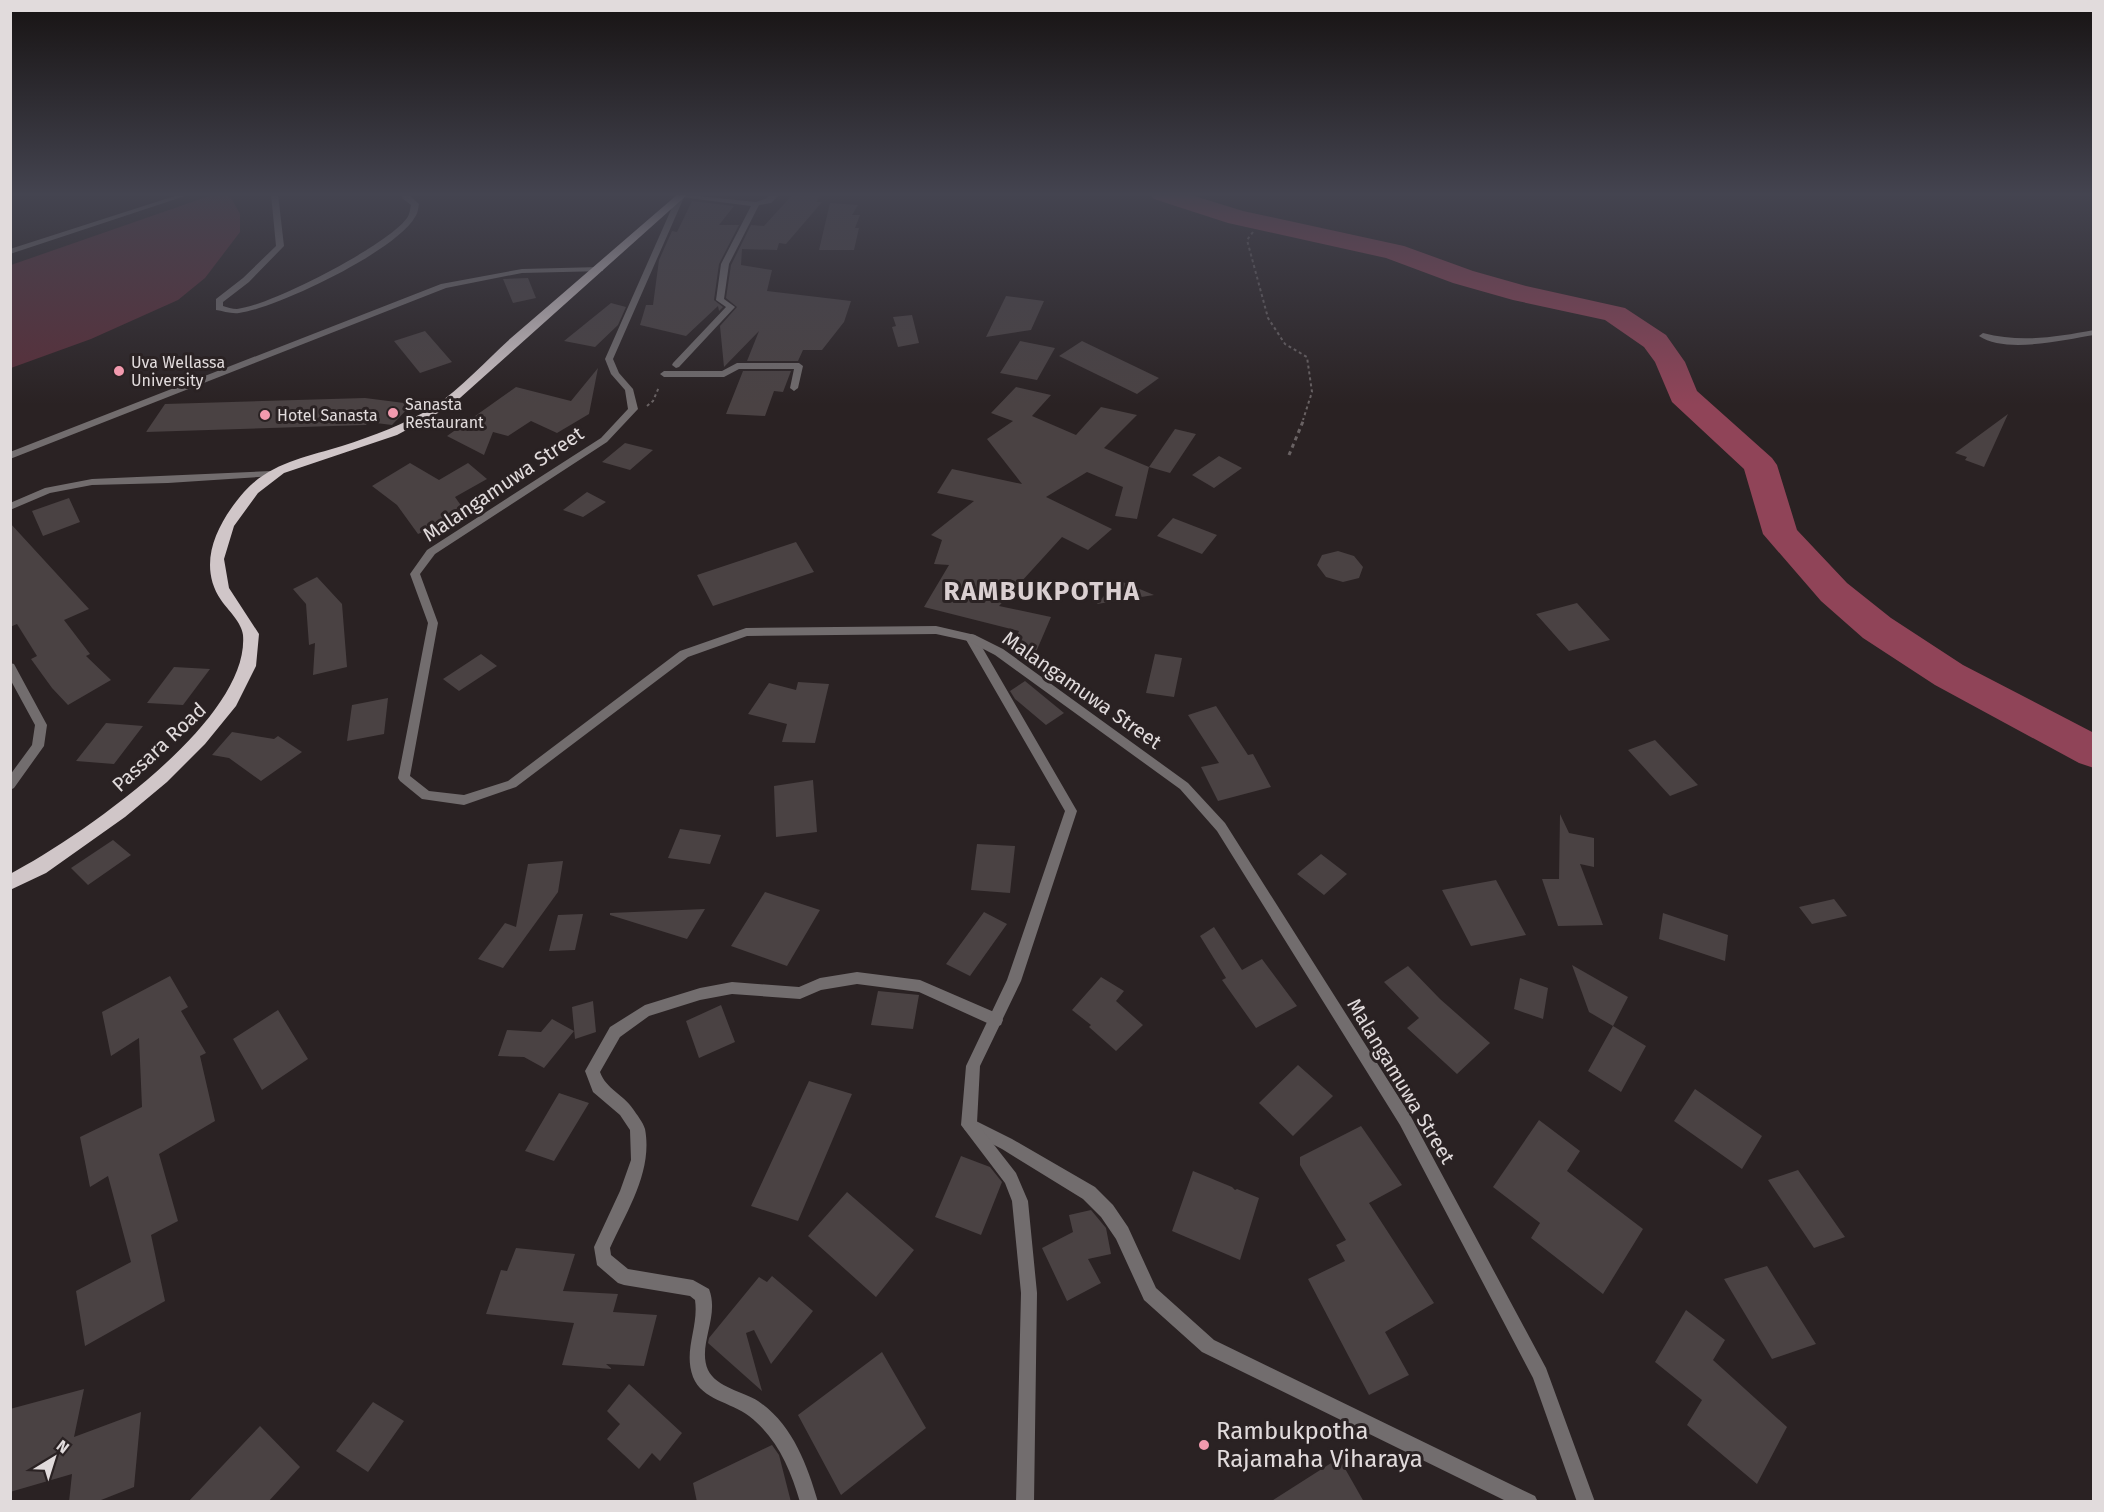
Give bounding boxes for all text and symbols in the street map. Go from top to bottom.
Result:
place label: Uva Wellassa University [131,353,225,390]
marker: Uva Wellassa University [112,364,126,378]
place label: Sanasta Restaurant [405,395,484,432]
place label: Hotel Sanasta [277,406,378,425]
marker: Sanasta Restaurant [386,406,400,420]
marker: Hotel Sanasta [258,408,272,422]
street label: Malangamuwa Street [418,421,589,547]
district label: RAMBUKPOTHA [943,576,1141,607]
street label: Malangamuwa Street [998,626,1167,754]
street label: Passara Road [107,697,211,797]
street label: Malangamuwa Street [1342,994,1460,1169]
place label: Rambukpotha Rajamaha Viharaya [1216,1417,1423,1473]
north arrow [24,1428,84,1488]
text: N [53,1436,73,1457]
marker: Rambukpotha Rajamaha Viharaya [1197,1438,1211,1452]

